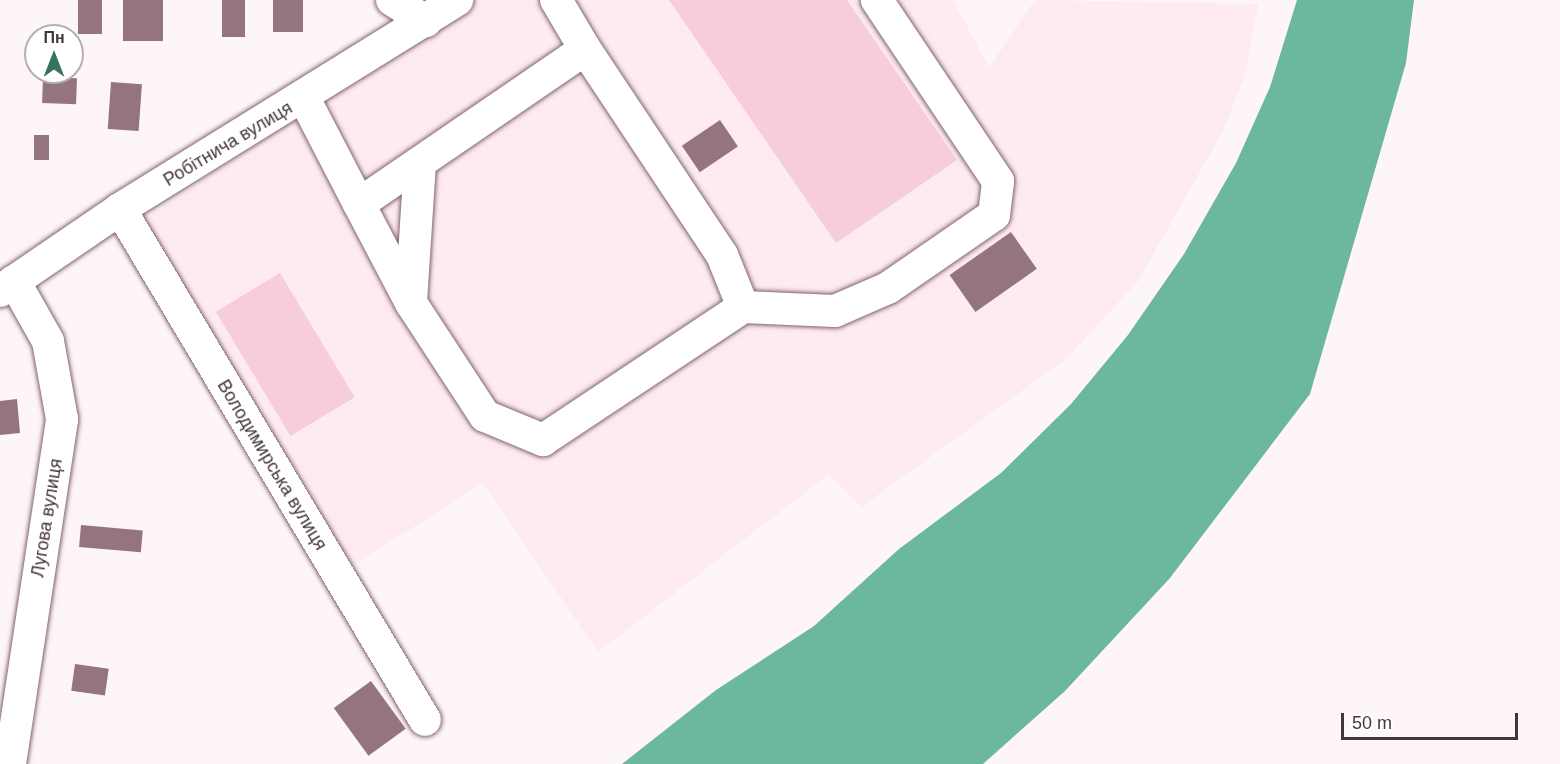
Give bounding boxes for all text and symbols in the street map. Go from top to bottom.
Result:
north arrow [24,24,84,84]
text: Пн [43,29,65,46]
street label: Робітнича вулиця [160,97,296,191]
street label: Володимирська вулиця [213,376,331,554]
street label: Лугова вулиця [27,457,67,579]
scale bar [1344,701,1521,739]
text: 50 m [1352,713,1392,733]

